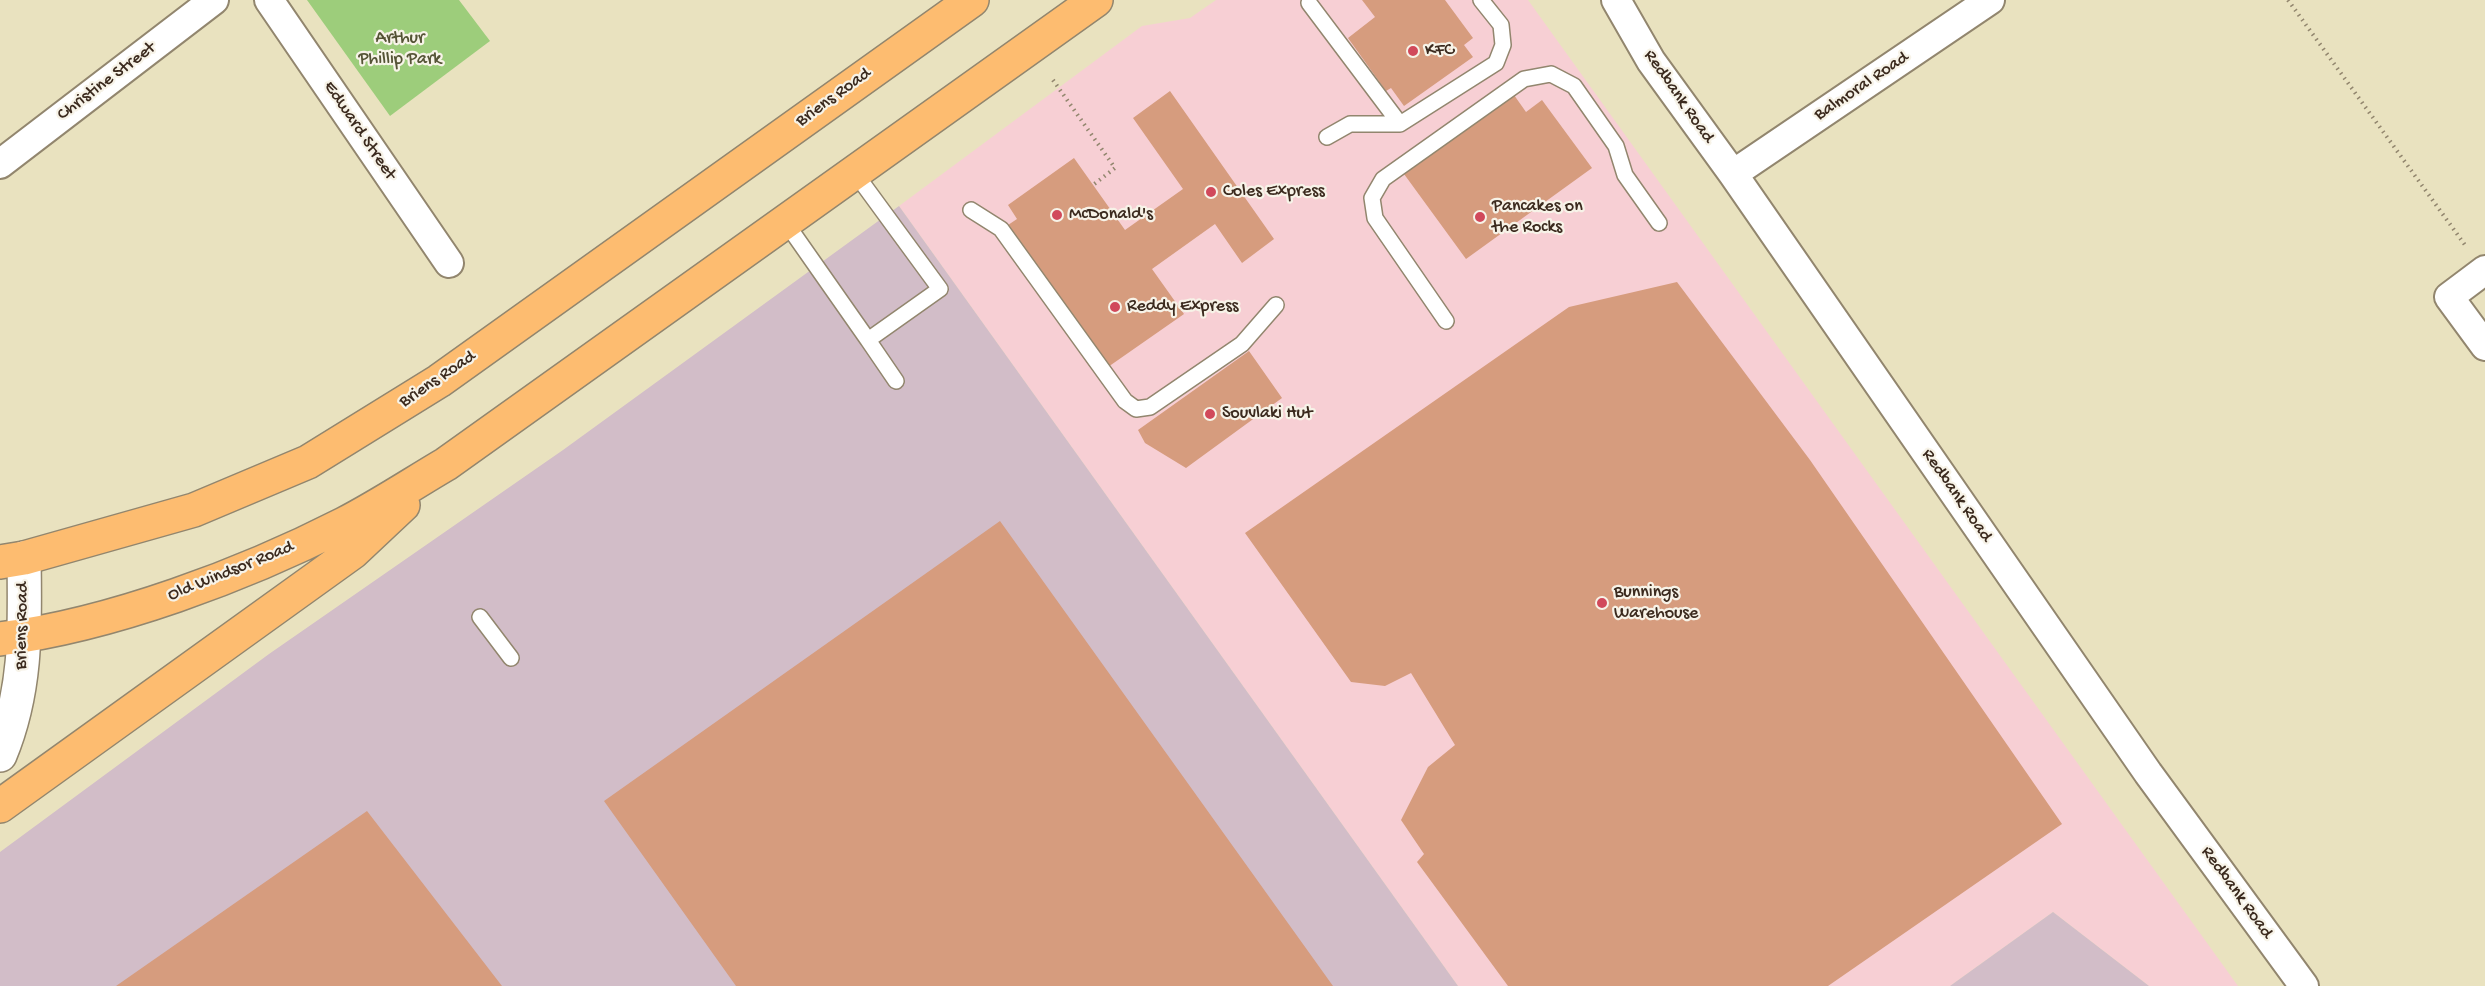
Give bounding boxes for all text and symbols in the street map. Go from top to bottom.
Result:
park label: Arthur Phillip Park [359,28,441,70]
street label: Christine Street [54,38,160,126]
place label: KFC [1425,40,1454,62]
marker: KFC [1406,44,1420,58]
street label: Redbank Road [1638,46,1718,148]
street label: Balmoral Road [1811,48,1913,126]
street label: Briens Road [792,64,876,132]
street label: Edward Street [318,77,400,185]
place label: Coles Express [1223,181,1325,203]
marker: Coles Express [1204,185,1218,199]
place label: Pancakes on the Rocks [1492,196,1583,238]
place label: McDonald's [1069,204,1153,226]
marker: McDonald's [1050,208,1064,222]
marker: Pancakes on the Rocks [1473,210,1487,224]
place label: Reddy Express [1127,296,1238,318]
marker: Reddy Express [1108,300,1122,314]
street label: Briens Road [396,347,480,413]
place label: Souvlaki Hut [1222,403,1312,425]
marker: Souvlaki Hut [1203,407,1217,421]
street label: Redbank Road [1916,445,1996,547]
street label: Old Windsor Road [165,537,297,607]
street label: Briens Road [11,582,35,670]
place label: Bunnings Warehouse [1614,582,1698,624]
marker: Bunnings Warehouse [1595,596,1609,610]
street label: Redbank Road [2195,843,2277,943]

